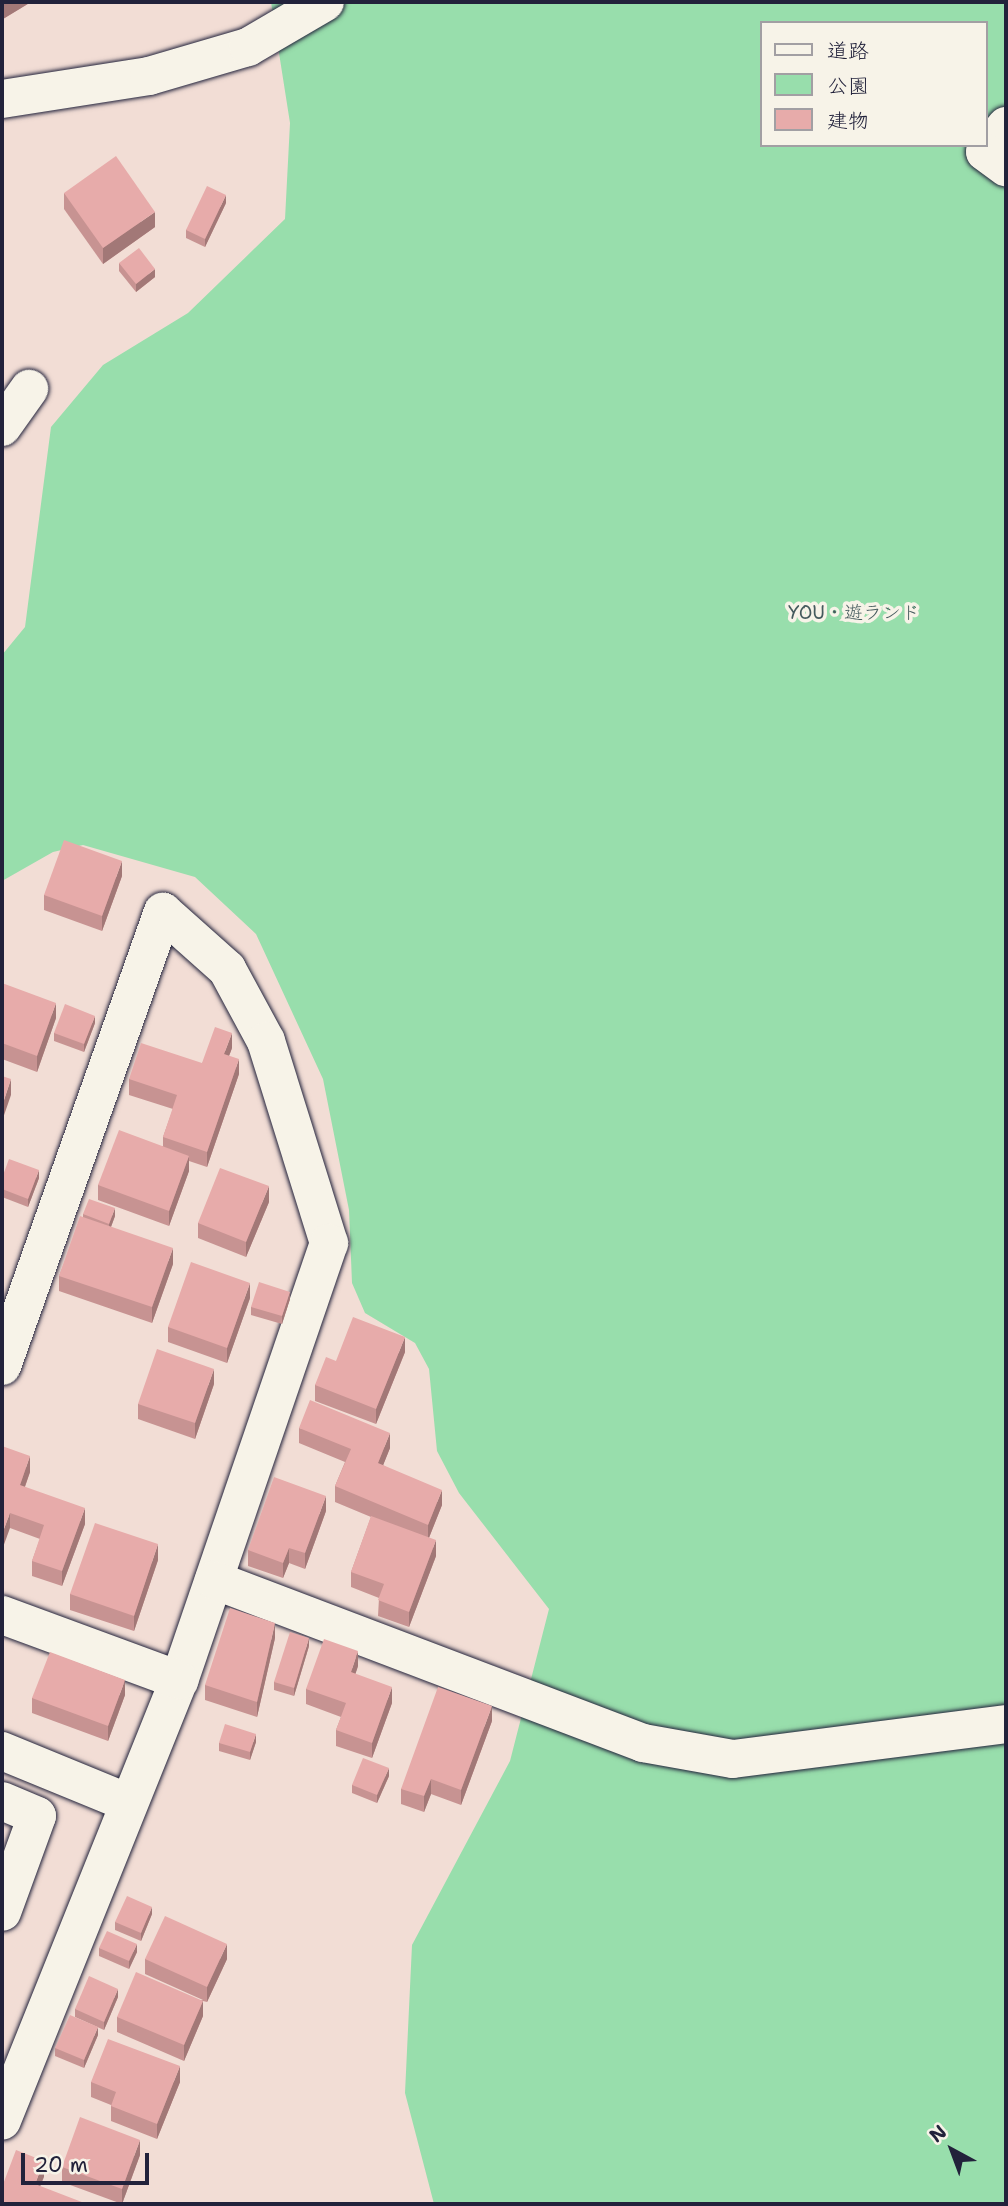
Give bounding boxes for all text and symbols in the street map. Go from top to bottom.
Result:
legend [760,21,987,147]
text: 道路 [827,37,869,65]
text: 公園 [827,72,869,100]
text: 建物 [827,107,869,135]
park label: YOU・遊ランド [788,602,920,624]
north arrow [917,2115,987,2185]
text: N [924,2119,952,2148]
scale bar [24,2140,152,2184]
text: 20 m [34,2151,88,2179]

